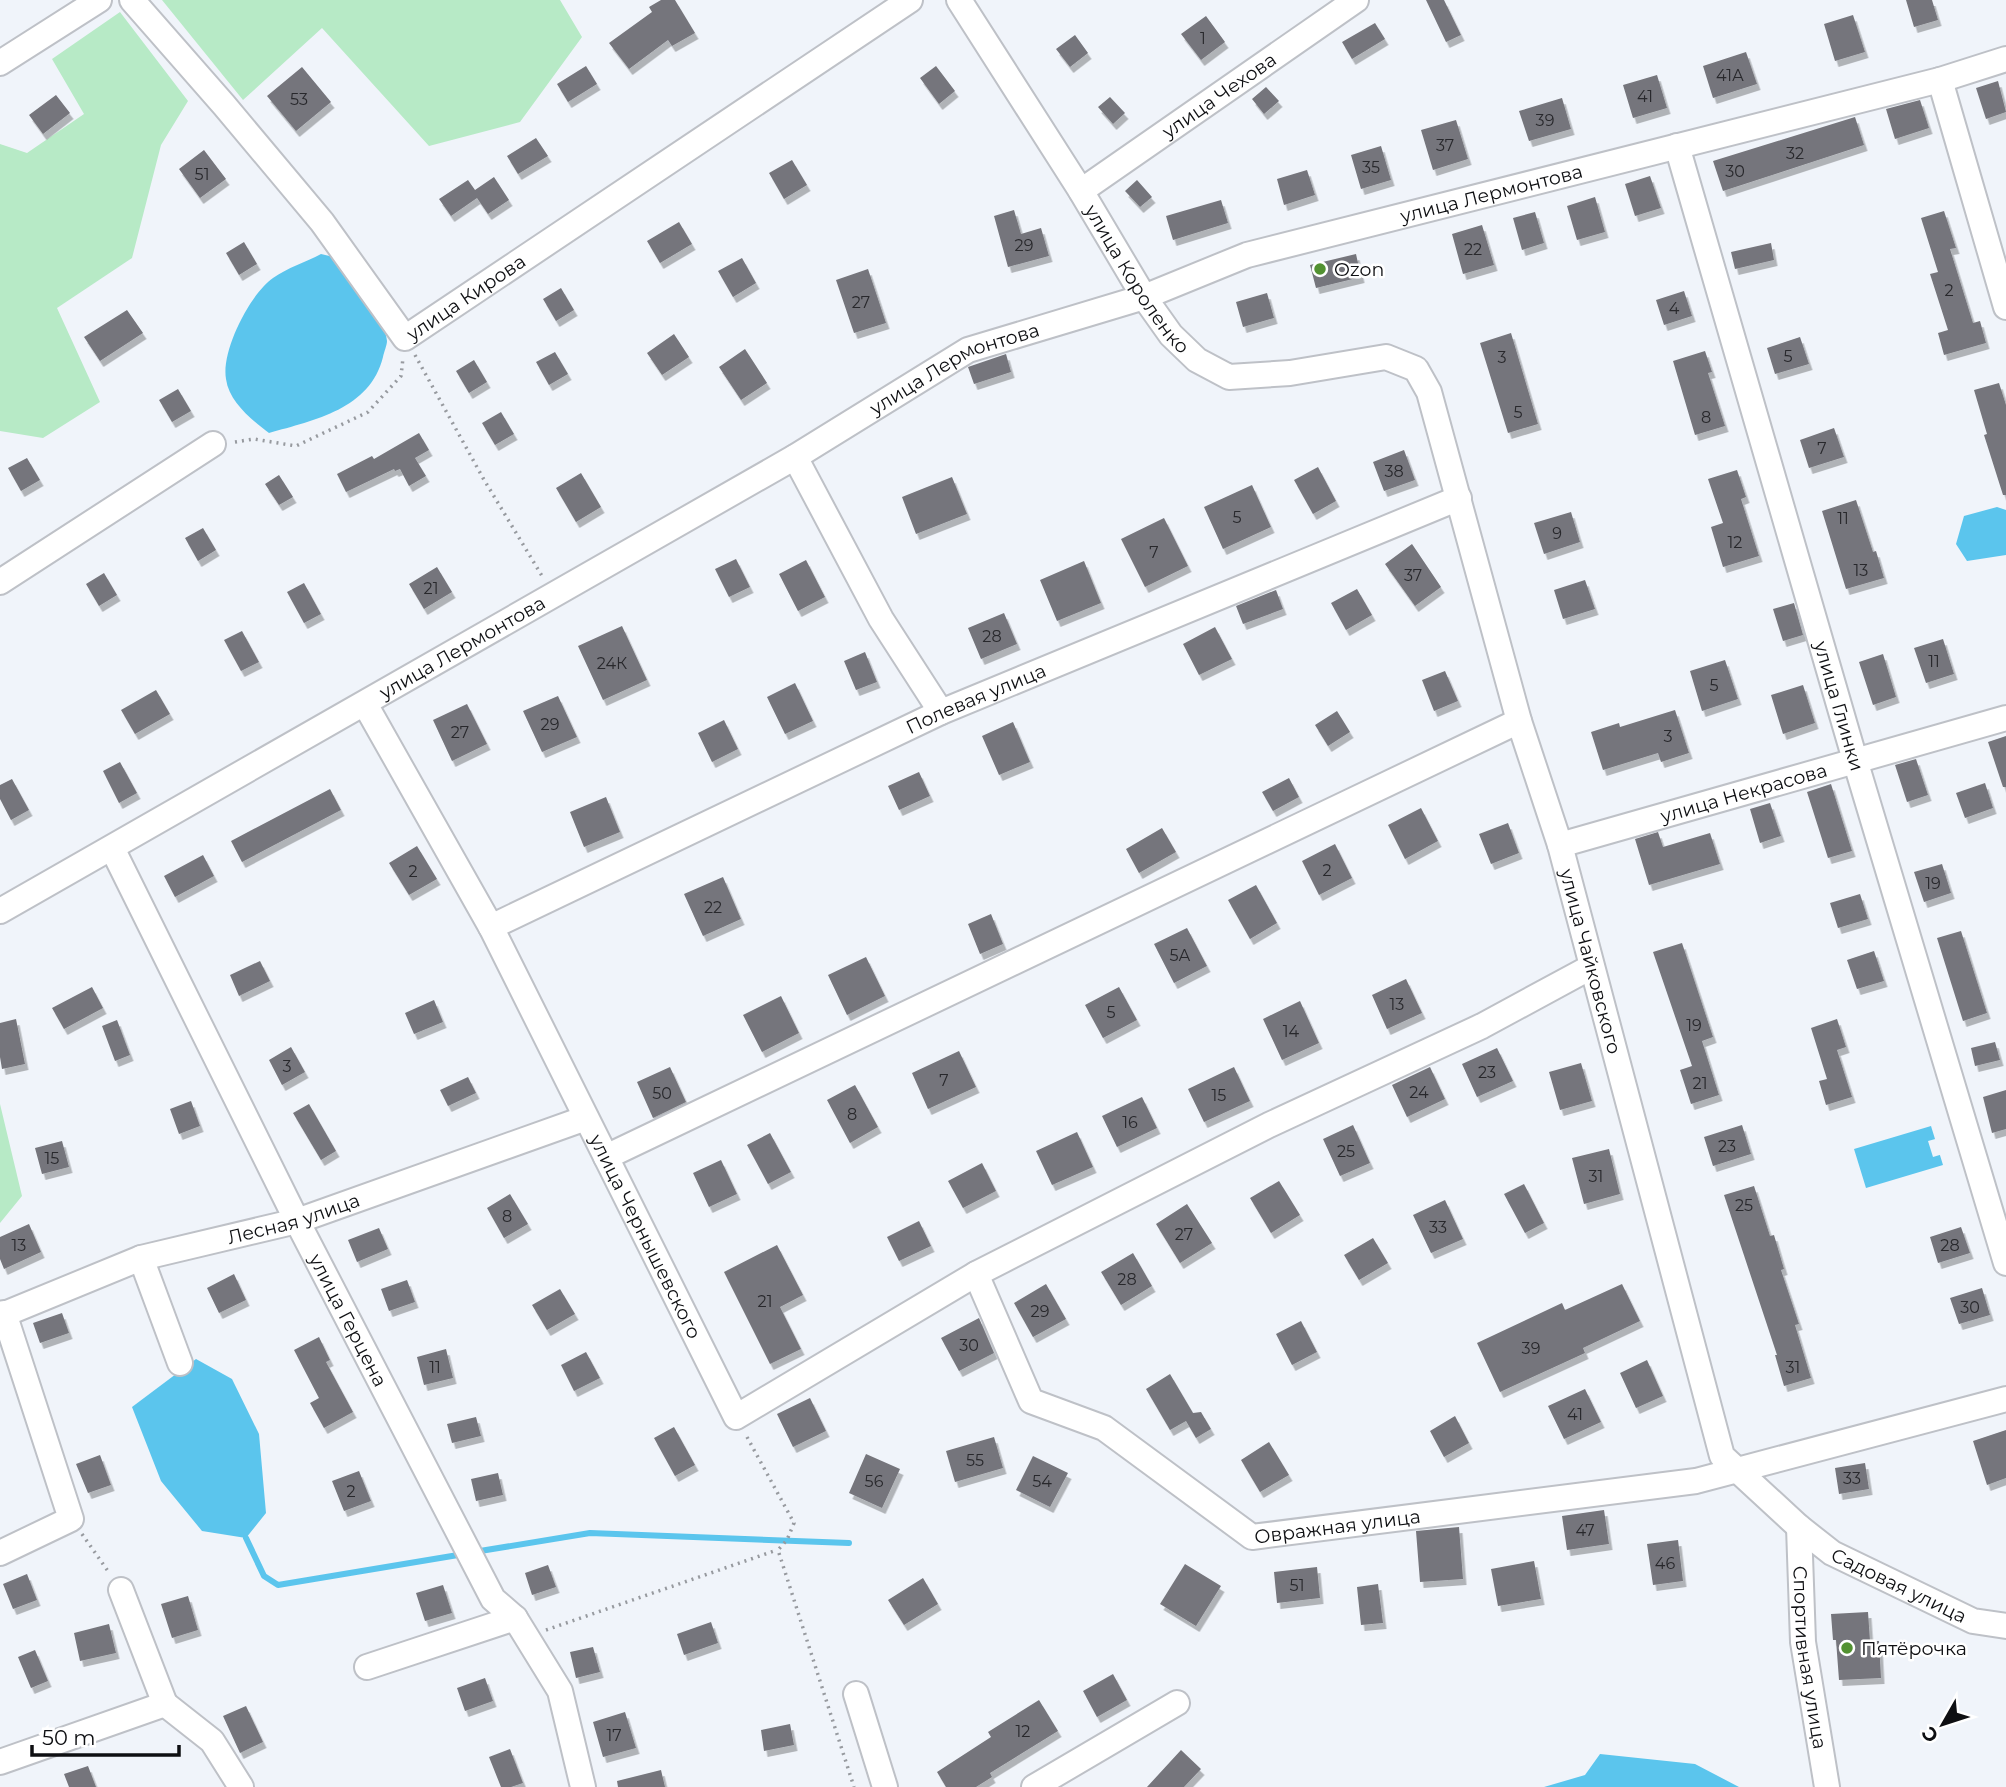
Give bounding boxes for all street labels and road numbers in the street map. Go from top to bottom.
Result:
street label: улица Чехова [1157,48,1280,143]
street label: улица Лермонтова [1397,159,1585,228]
street label: улица Короленко [1080,199,1194,358]
street label: улица Кирова [401,249,530,346]
street label: улица Лермонтова [865,318,1042,420]
street label: улица Лермонтова [374,591,549,704]
street label: улица Глинки [1809,637,1869,774]
street label: Полевая улица [902,659,1049,739]
street label: улица Некрасова [1657,758,1830,828]
street label: улица Чайковского [1555,865,1626,1056]
street label: улица Чернышевского [584,1129,706,1342]
street label: Лесная улица [225,1188,363,1249]
street label: улица Герцена [304,1249,392,1390]
street label: Овражная улица [1253,1504,1422,1548]
street label: Садовая улица [1828,1543,1970,1628]
street label: Спортивная улица [1789,1565,1832,1751]

